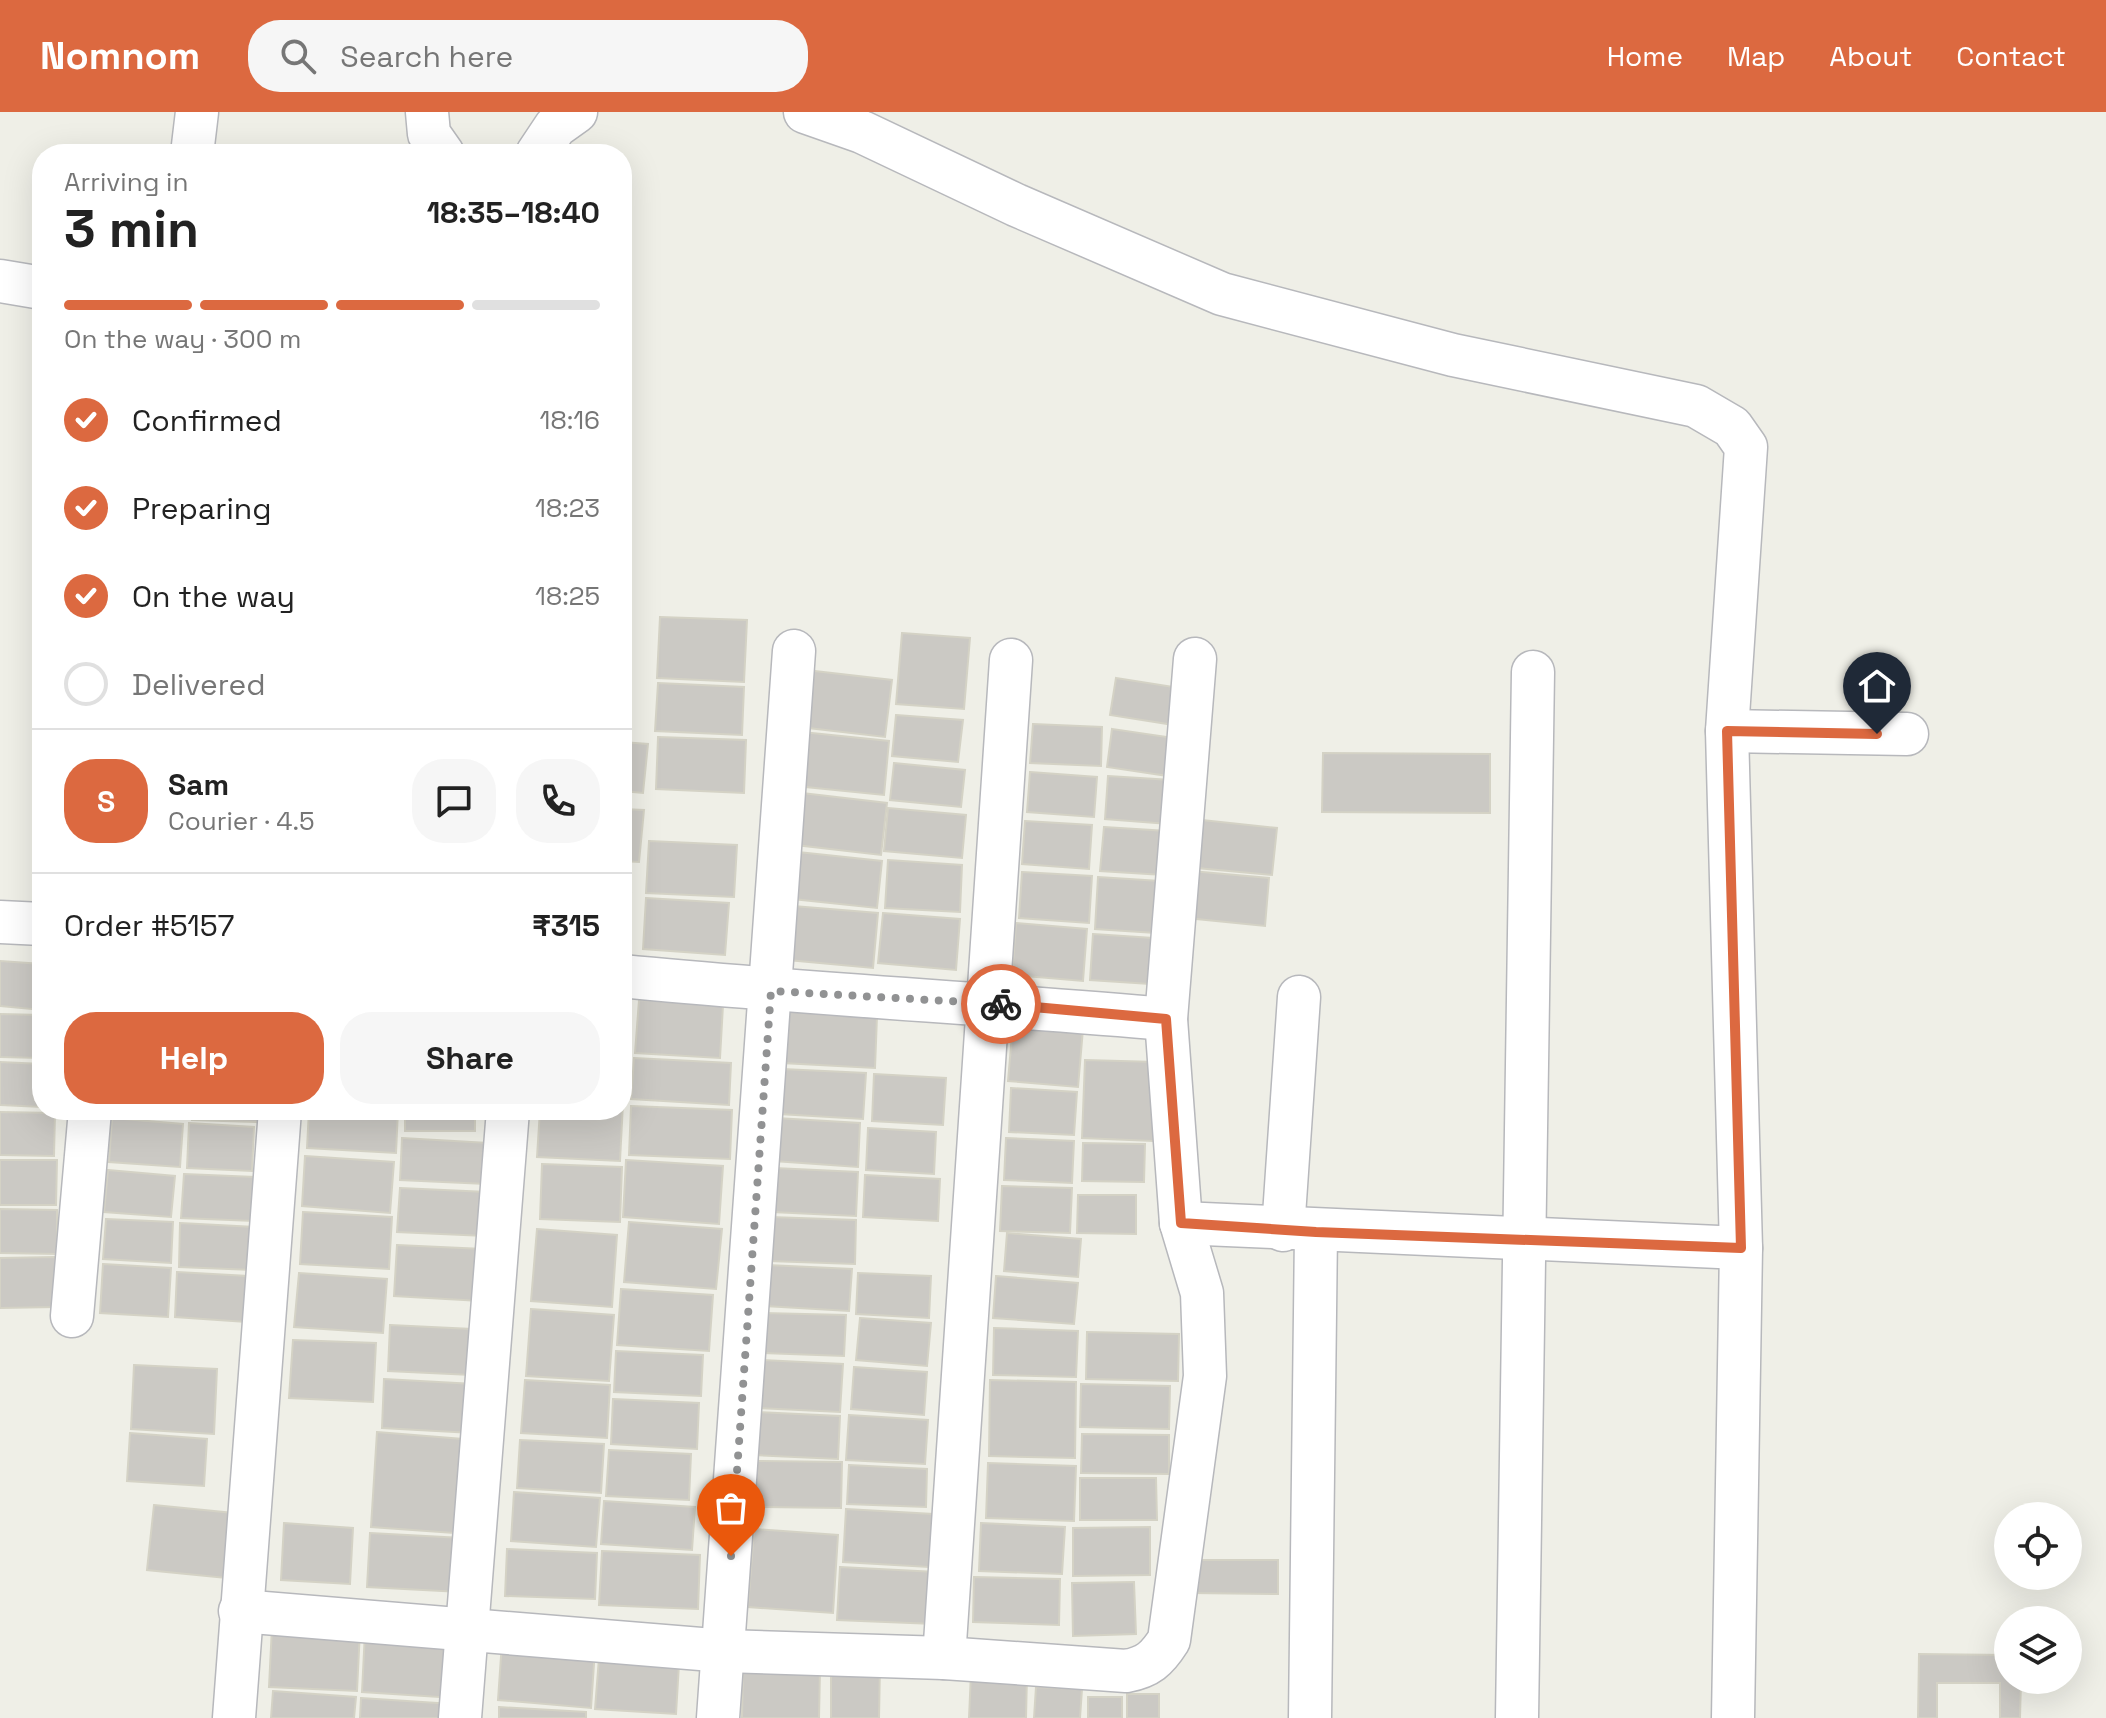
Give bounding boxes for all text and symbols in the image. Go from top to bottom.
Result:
search box [248,20,808,92]
text: Nomnom [40,32,200,80]
icon: search [276,34,320,78]
text: Search here [340,37,513,76]
text: Home [1607,38,1683,74]
text: Map [1727,38,1785,74]
text: About [1829,38,1912,74]
text: Contact [1956,38,2066,74]
text: Arriving in [64,165,188,199]
text: 18:35–18:40 [427,193,600,232]
text: 3 min [64,196,199,262]
text: On the way · 300 m [64,322,301,356]
icon: check [64,398,108,442]
text: Confirmed [132,401,282,440]
text: 18:16 [540,403,600,437]
icon: check [64,486,108,530]
text: Preparing [132,489,271,528]
text: 18:23 [535,491,600,525]
icon: check [64,574,108,618]
text: On the way [132,577,295,616]
text: 18:25 [535,579,600,613]
pin [1843,652,1911,734]
icon: home [1855,664,1899,708]
text: Delivered [132,665,266,704]
button: chat [412,759,496,843]
button: phone [516,759,600,843]
text: Sam [168,765,229,804]
text: S [97,782,115,821]
text: Courier · 4.5 [168,804,315,838]
text: Order #5157 [64,906,234,945]
text: ₹315 [532,906,600,945]
courier [961,964,1041,1044]
icon: bike [979,982,1023,1026]
button: Help [64,1012,324,1104]
button: Share [340,1012,600,1104]
pin [697,1474,765,1556]
icon: bag [709,1486,753,1530]
map controls [1994,1502,2082,1694]
button: locate [1994,1502,2082,1590]
button: layers [1994,1606,2082,1694]

